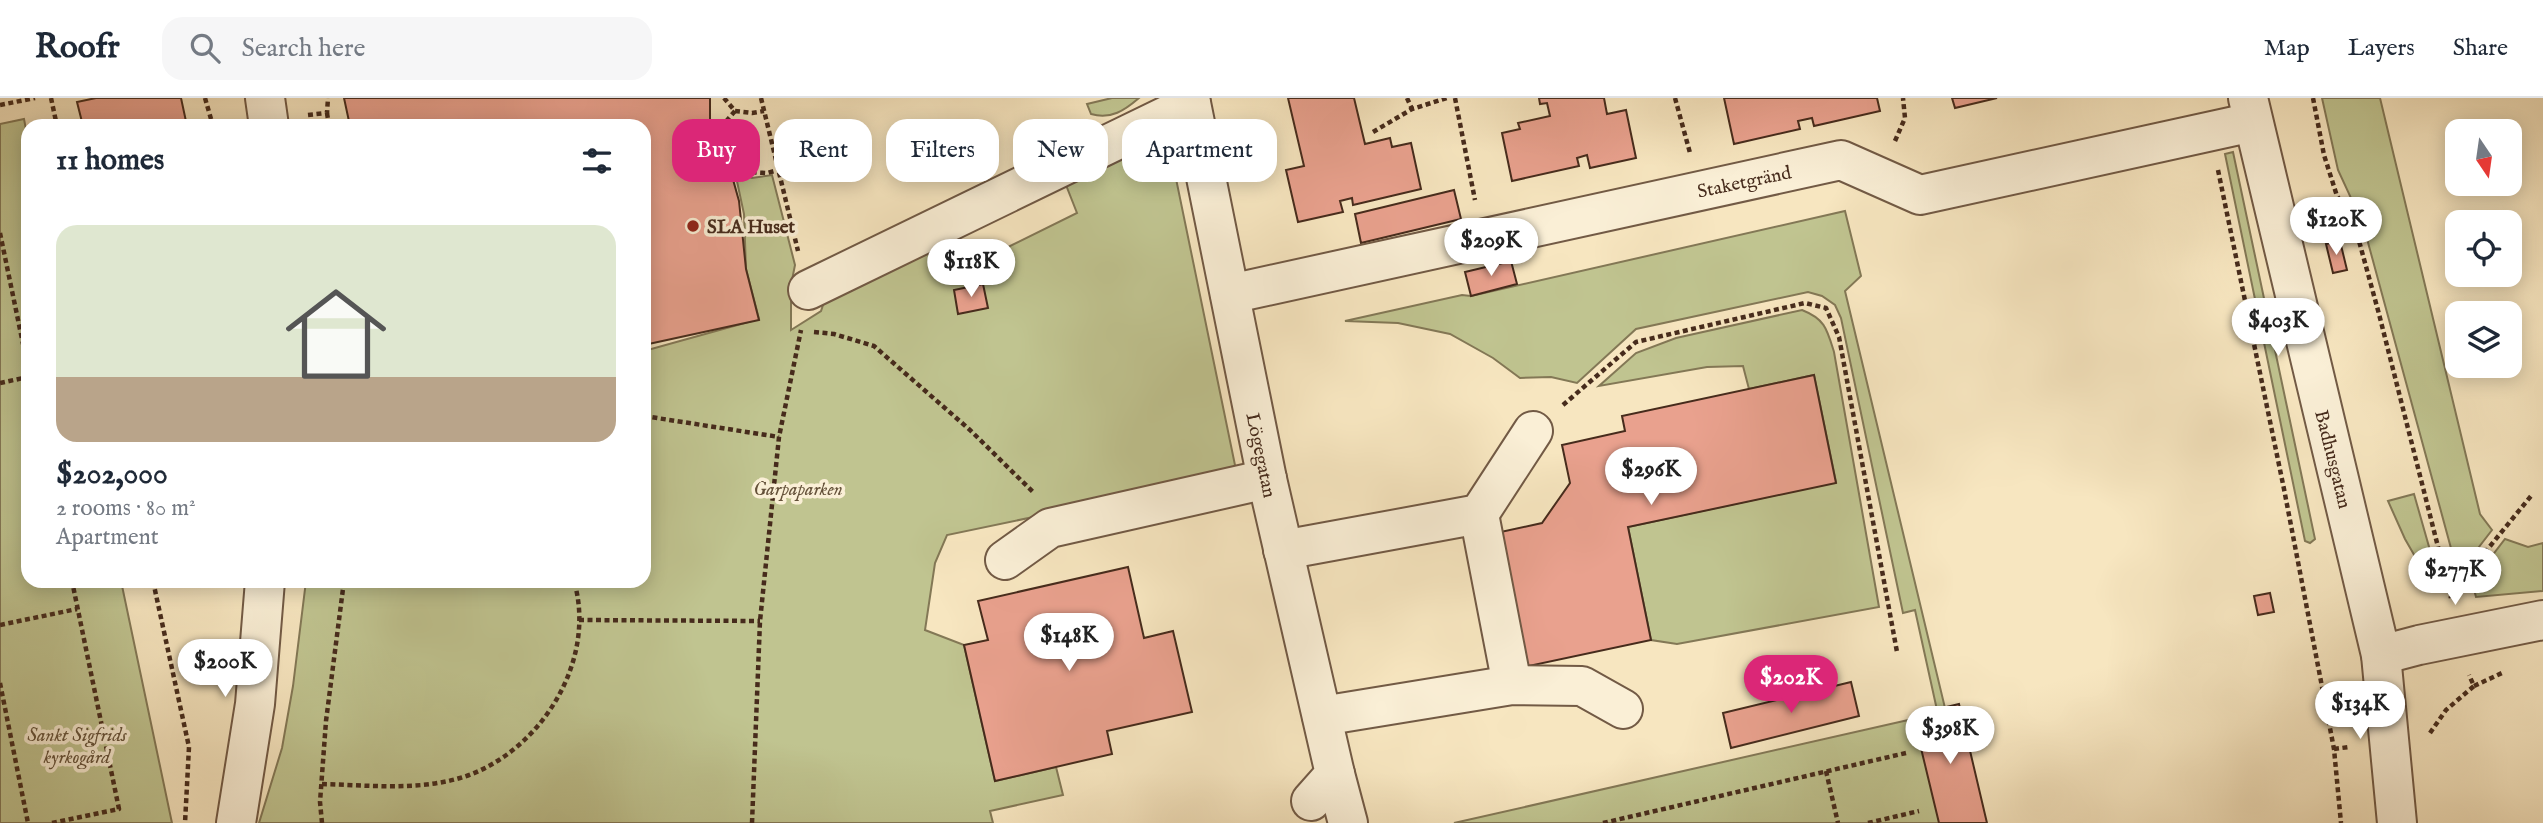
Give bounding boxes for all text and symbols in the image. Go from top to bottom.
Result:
search box [162,17,652,80]
text: Roofr [35,27,120,69]
icon: search [186,29,224,67]
text: Search here [242,32,365,65]
text: Map [2264,33,2310,64]
text: Layers [2348,33,2415,64]
text: Share [2453,33,2508,64]
chip: Buy [672,119,760,182]
chip: Rent [774,119,872,182]
chip: Filters [886,119,999,182]
chip: New [1013,119,1108,182]
chip: Apartment [1122,119,1277,182]
north arrow [2445,119,2522,196]
map controls [2445,119,2522,378]
text: 11 homes [56,142,164,180]
icon: filters [578,142,616,180]
street label: Staketgränd [1695,161,1794,205]
pin: $120K [2287,198,2385,257]
text: $120K [2306,205,2366,234]
button: locate [2445,210,2522,287]
place label: SLA Huset [707,216,796,240]
marker: SLA Huset [685,218,701,234]
pin: $209K [1442,218,1540,278]
text: $209K [1460,226,1522,255]
pin: $118K [922,240,1020,299]
text: $118K [943,247,999,276]
icon: home [273,271,399,397]
pin: $403K [2229,299,2327,358]
button: layers [2445,301,2522,378]
text: $403K [2248,306,2308,335]
street label: Badhusgatan [2308,408,2356,511]
street label: Lögegatan [1239,411,1281,500]
pin: $296K [1602,448,1700,507]
text: $296K [1621,455,1681,484]
text: $202,000 [56,456,168,494]
park label: Garpaparken [753,478,843,502]
text: 2 rooms · 80 m² [56,494,196,523]
text: Apartment [56,523,159,552]
pin: $277K [2406,547,2504,607]
text: $277K [2424,555,2486,584]
pin: $148K [1020,614,1118,673]
text: $148K [1040,621,1098,650]
pin: $200K [176,640,274,699]
text: $200K [194,647,256,676]
pin: $202K [1742,656,1840,715]
text: $202K [1760,663,1822,692]
pin: $134K [2311,682,2409,741]
text: $134K [2331,689,2389,718]
pin: $398K [1901,706,1999,766]
text: $398K [1921,714,1979,743]
park label: Sankt Sigfrids kyrkogård [27,724,127,770]

